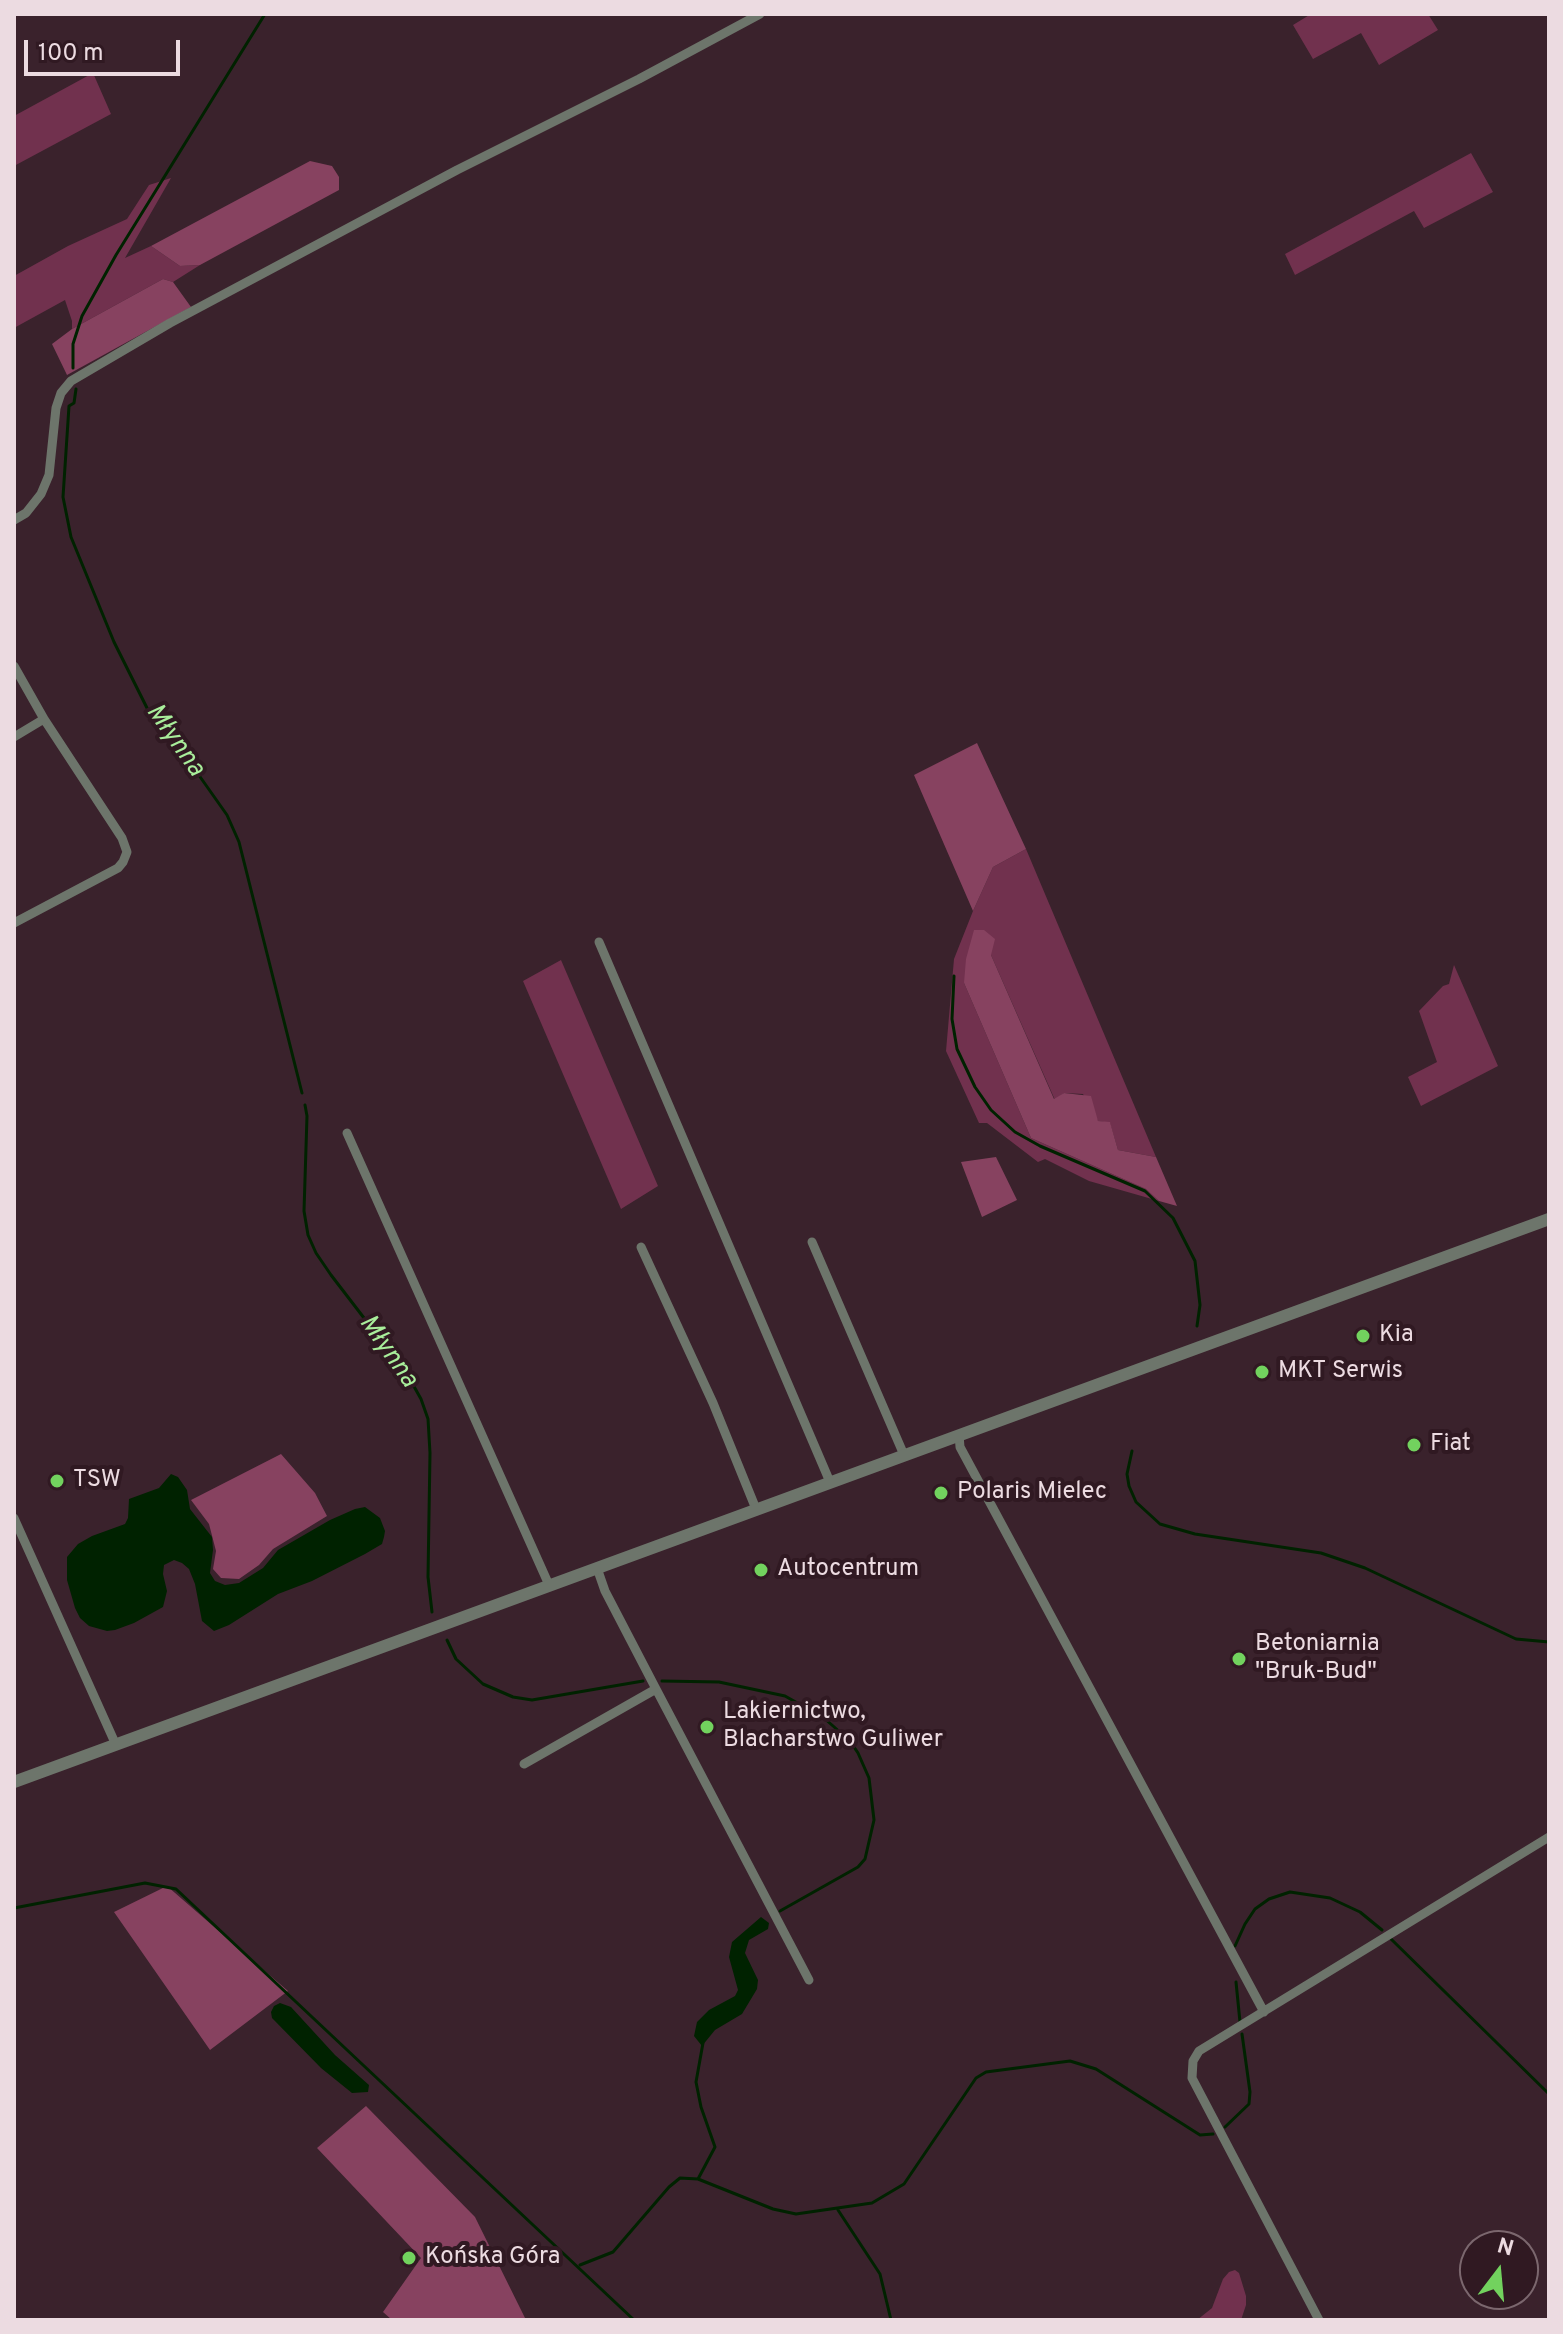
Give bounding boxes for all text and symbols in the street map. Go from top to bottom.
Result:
scale bar [28,24,184,74]
text: 100 m [38,39,104,69]
water label: Młynna [138,699,210,783]
water label: Młynna [351,1310,423,1394]
place label: Kia [1379,1322,1414,1350]
marker: Kia [1354,1327,1372,1345]
place label: MKT Serwis [1278,1358,1403,1386]
marker: MKT Serwis [1253,1363,1271,1381]
place label: Fiat [1430,1431,1471,1459]
marker: Fiat [1405,1436,1423,1454]
place label: TSW [73,1467,121,1495]
marker: TSW [48,1472,66,1490]
place label: Polaris Mielec [957,1479,1107,1507]
marker: Polaris Mielec [932,1484,950,1502]
place label: Autocentrum [777,1556,919,1584]
marker: Autocentrum [752,1561,770,1579]
place label: Betoniarnia "Bruk-Bud" [1255,1631,1380,1687]
marker: Betoniarnia "Bruk-Bud" [1230,1650,1248,1668]
place label: Lakiernictwo, Blacharstwo Guliwer [723,1699,943,1755]
marker: Lakiernictwo, Blacharstwo Guliwer [698,1718,716,1736]
north arrow [1459,2230,1539,2310]
text: N [1494,2233,1517,2264]
place label: Końska Góra [425,2244,560,2272]
marker: Końska Góra [400,2249,418,2267]

